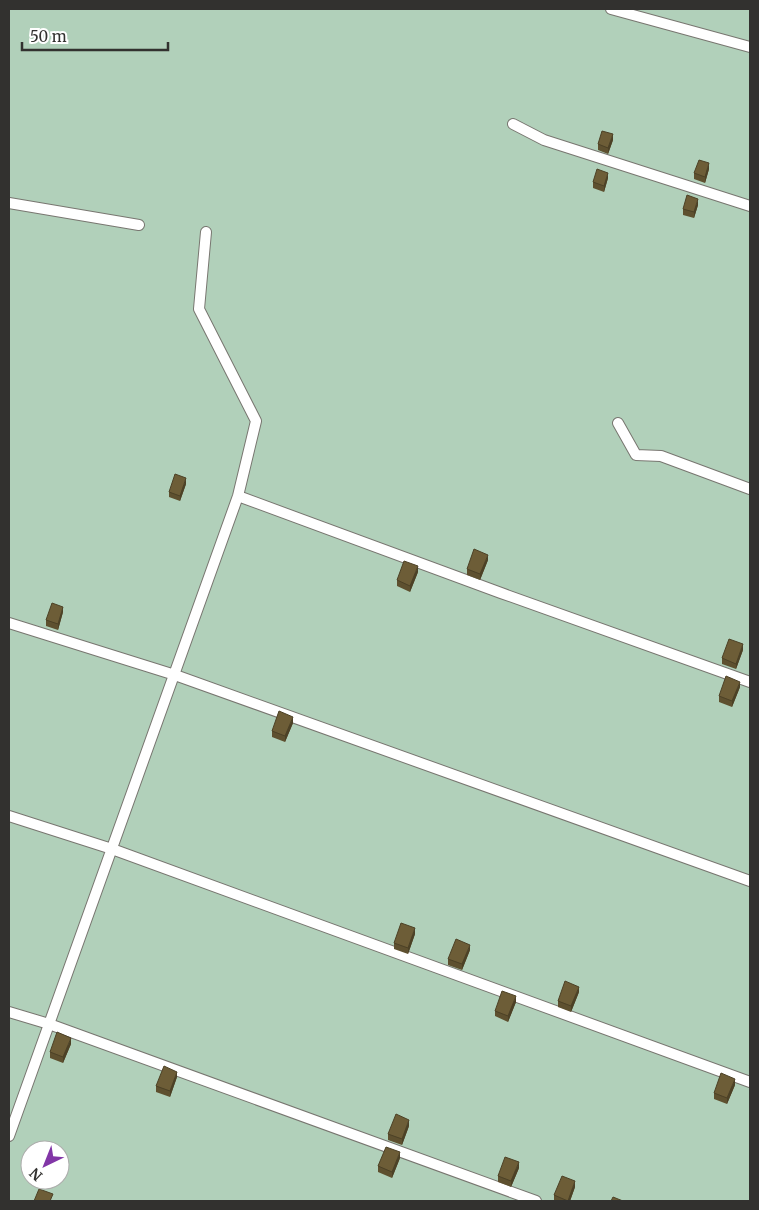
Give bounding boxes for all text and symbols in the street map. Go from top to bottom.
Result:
scale bar [22,20,169,52]
text: 50 m [30,27,67,46]
north arrow [20,1140,70,1190]
text: N [26,1164,46,1185]

